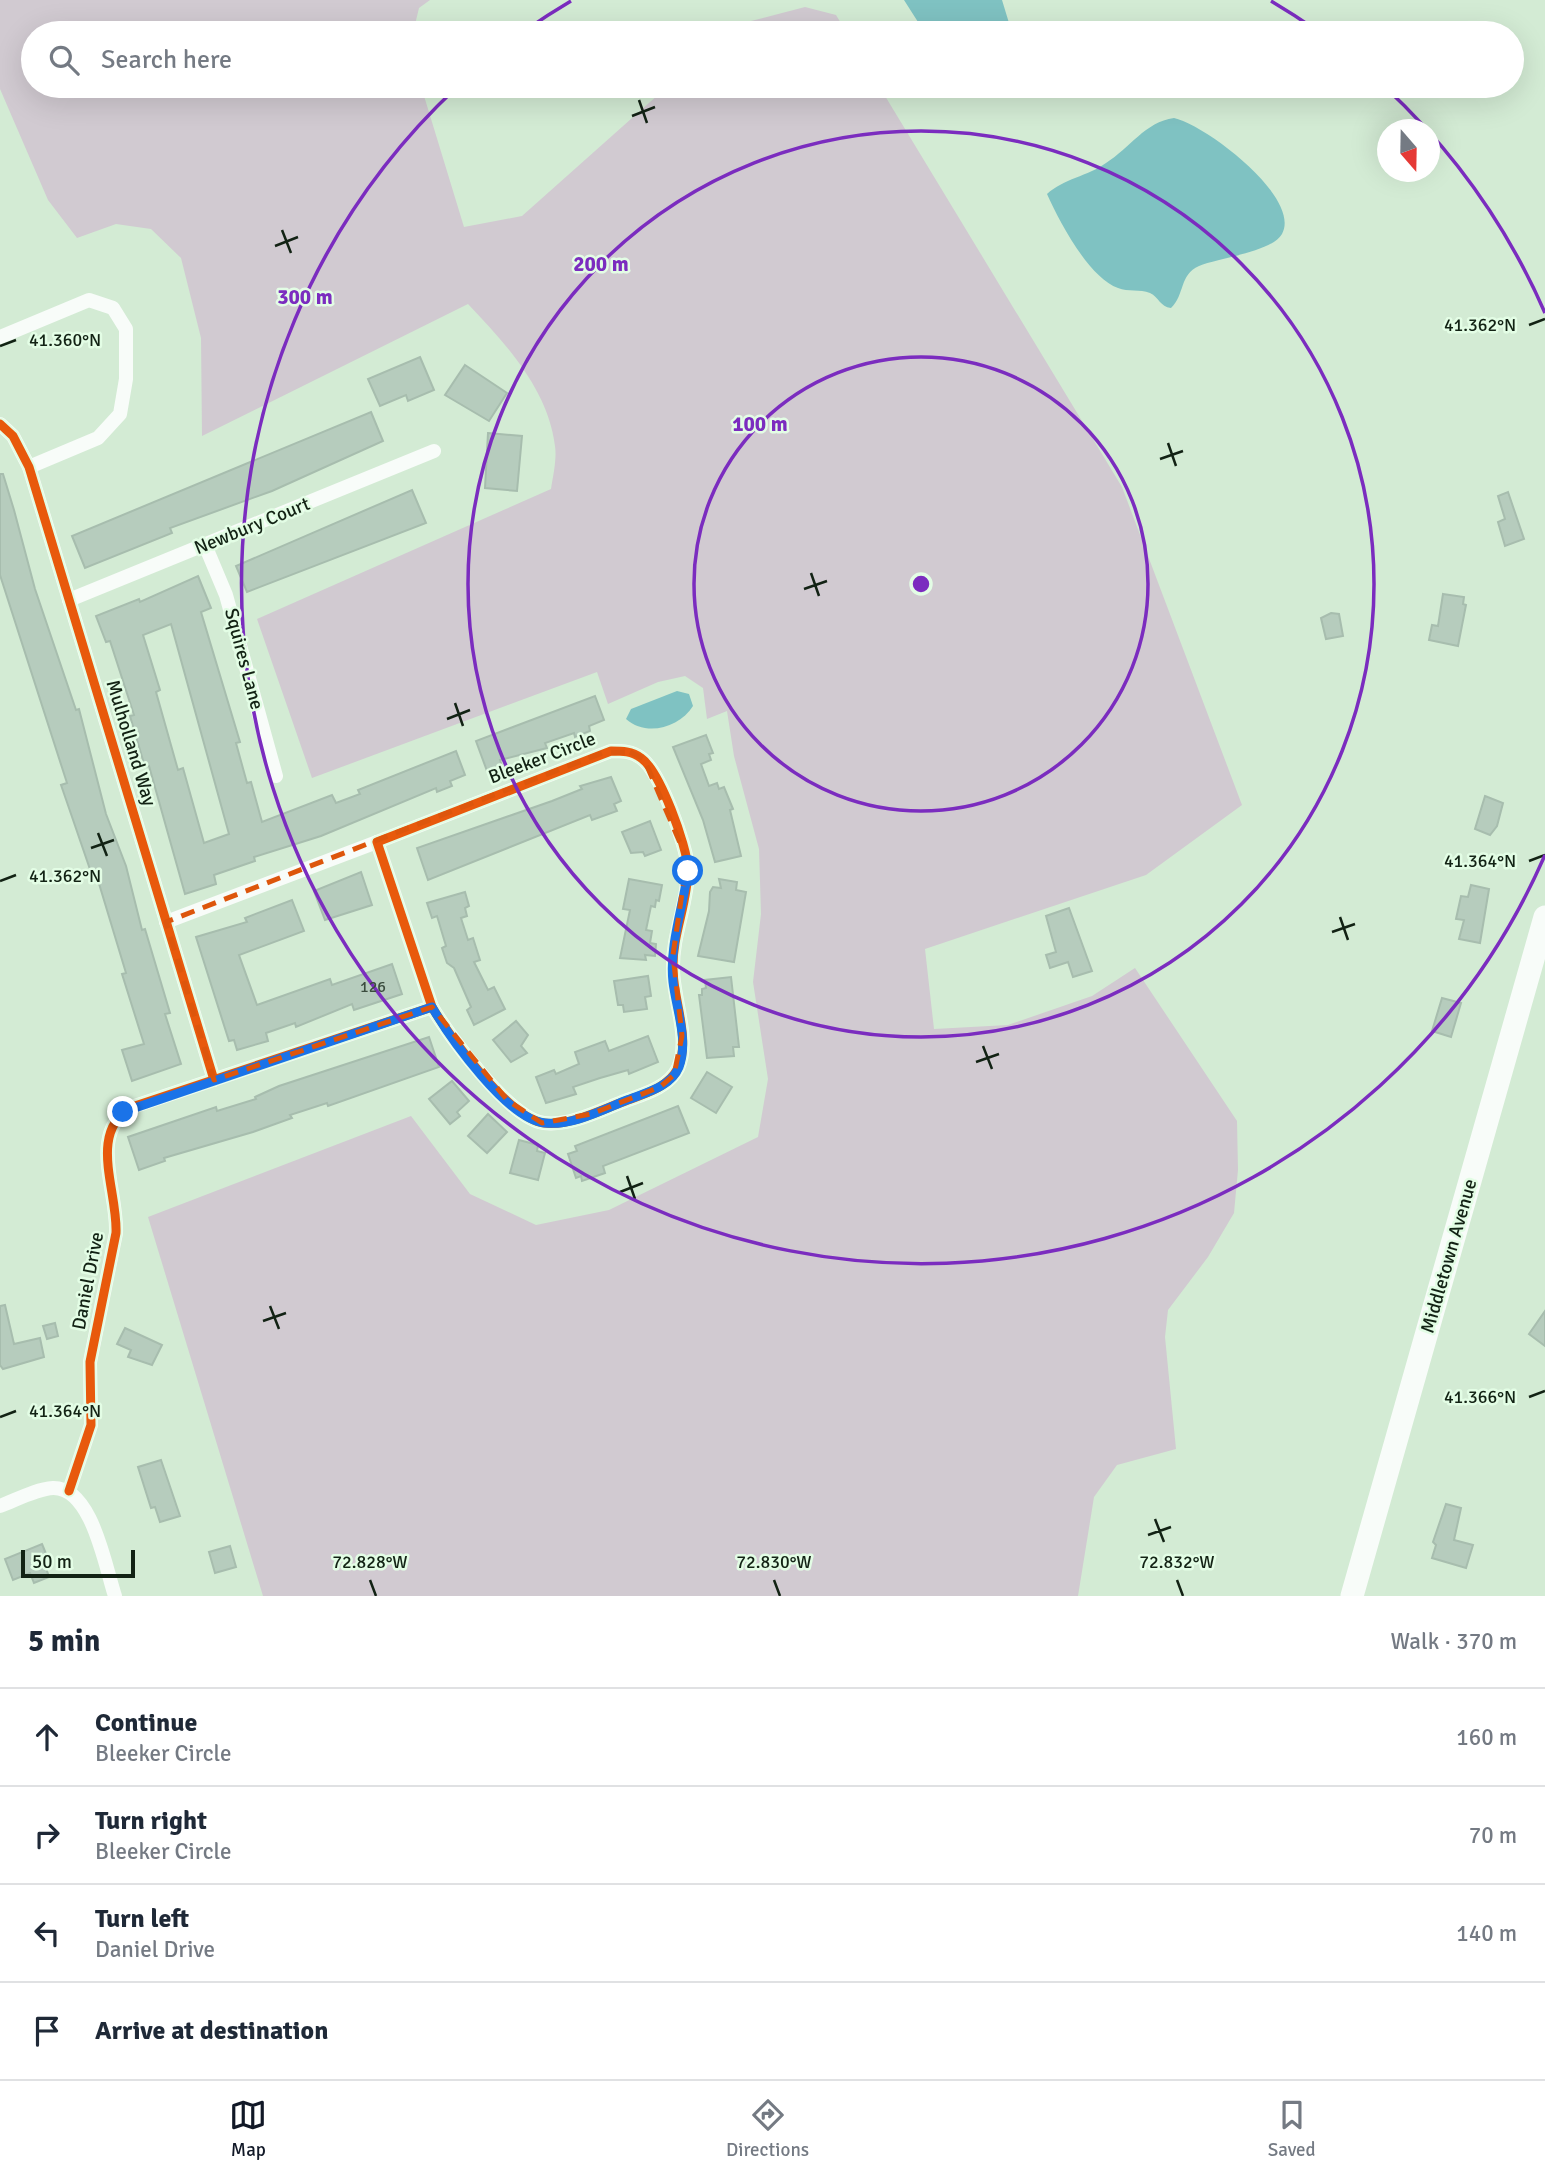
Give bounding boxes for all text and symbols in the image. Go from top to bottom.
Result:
search box [21,21,1524,98]
icon: search [45,41,83,79]
text: Search here [101,44,232,76]
north arrow [1377,119,1440,182]
text: 200 m [573,251,629,277]
text: 300 m [277,284,333,310]
text: 41.362°N [1444,314,1516,336]
text: 41.360°N [29,329,101,351]
text: 100 m [732,411,788,437]
street label: Newbury Court [191,492,314,560]
centre of rings [909,572,933,596]
street label: Squires Lane [219,606,269,712]
street label: Mulholland Way [100,677,162,809]
street label: Bleeker Circle [485,727,599,789]
text: 41.364°N [1444,850,1516,872]
route start [672,855,703,886]
text: 41.362°N [29,865,101,887]
house number: 126 [360,977,386,997]
route end [107,1096,138,1127]
street label: Middletown Avenue [1415,1176,1483,1336]
street label: Daniel Drive [67,1230,109,1332]
text: 41.366°N [1444,1386,1516,1408]
text: 41.364°N [29,1400,101,1422]
scale bar [21,1547,135,1579]
text: 50 m [32,1550,72,1574]
text: 72.828°W [332,1551,408,1573]
text: 72.830°W [736,1551,812,1573]
text: 72.832°W [1139,1551,1215,1573]
text: 5 min [28,1623,100,1660]
text: Walk · 370 m [1391,1627,1517,1656]
text: Continue [95,1707,197,1739]
icon: ahead [28,1718,66,1756]
text: 160 m [1456,1723,1517,1752]
text: Bleeker Circle [95,1739,232,1768]
text: Turn right [95,1805,207,1837]
icon: right [28,1816,66,1854]
text: 70 m [1469,1821,1517,1850]
text: Bleeker Circle [95,1837,232,1866]
text: Turn left [95,1903,189,1935]
icon: left [28,1914,66,1952]
text: 140 m [1456,1919,1517,1948]
text: Daniel Drive [95,1935,215,1964]
icon: arrive [28,2012,66,2050]
text: Arrive at destination [95,2015,328,2047]
tab: Map [229,2096,267,2162]
tab: Directions [726,2096,809,2162]
tab: Saved [1268,2096,1316,2162]

